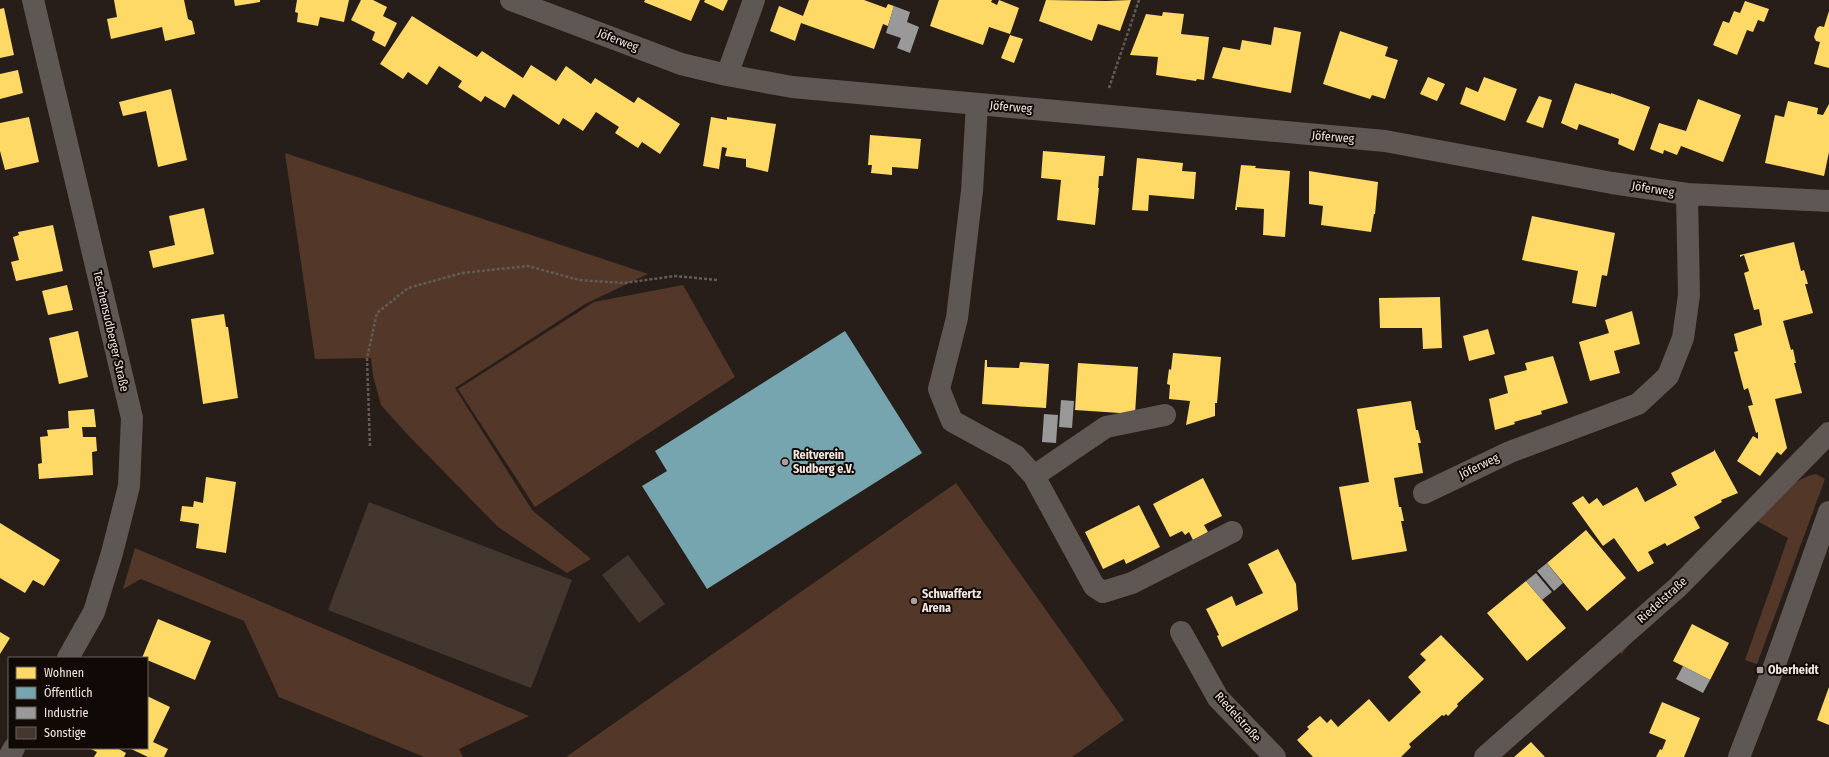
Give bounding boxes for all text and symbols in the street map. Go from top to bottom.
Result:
street label: Jöferweg [596,26,641,54]
street label: Jöferweg [989,98,1033,116]
street label: Jöferweg [1311,128,1355,146]
street label: Jöferweg [1631,179,1676,199]
street label: Teschensudberger Straße [90,269,132,393]
place label: Reitverein Sudberg e.V. [793,448,854,476]
street label: Jöferweg [1457,450,1502,482]
marker: Reitverein Sudberg e.V. [780,457,790,467]
street label: Riedelstraße [1634,574,1690,626]
place label: Schwaffertz Arena [921,587,981,615]
marker: Schwaffertz Arena [909,596,919,606]
legend [8,657,148,749]
place label: Oberheidt [1768,663,1820,677]
marker: Oberheidt [1755,665,1765,675]
text: Wohnen [44,666,84,680]
text: Öffentlich [44,684,92,700]
street label: Riedelstraße [1212,689,1264,745]
text: Industrie [44,706,88,720]
text: Sonstige [44,726,86,740]

